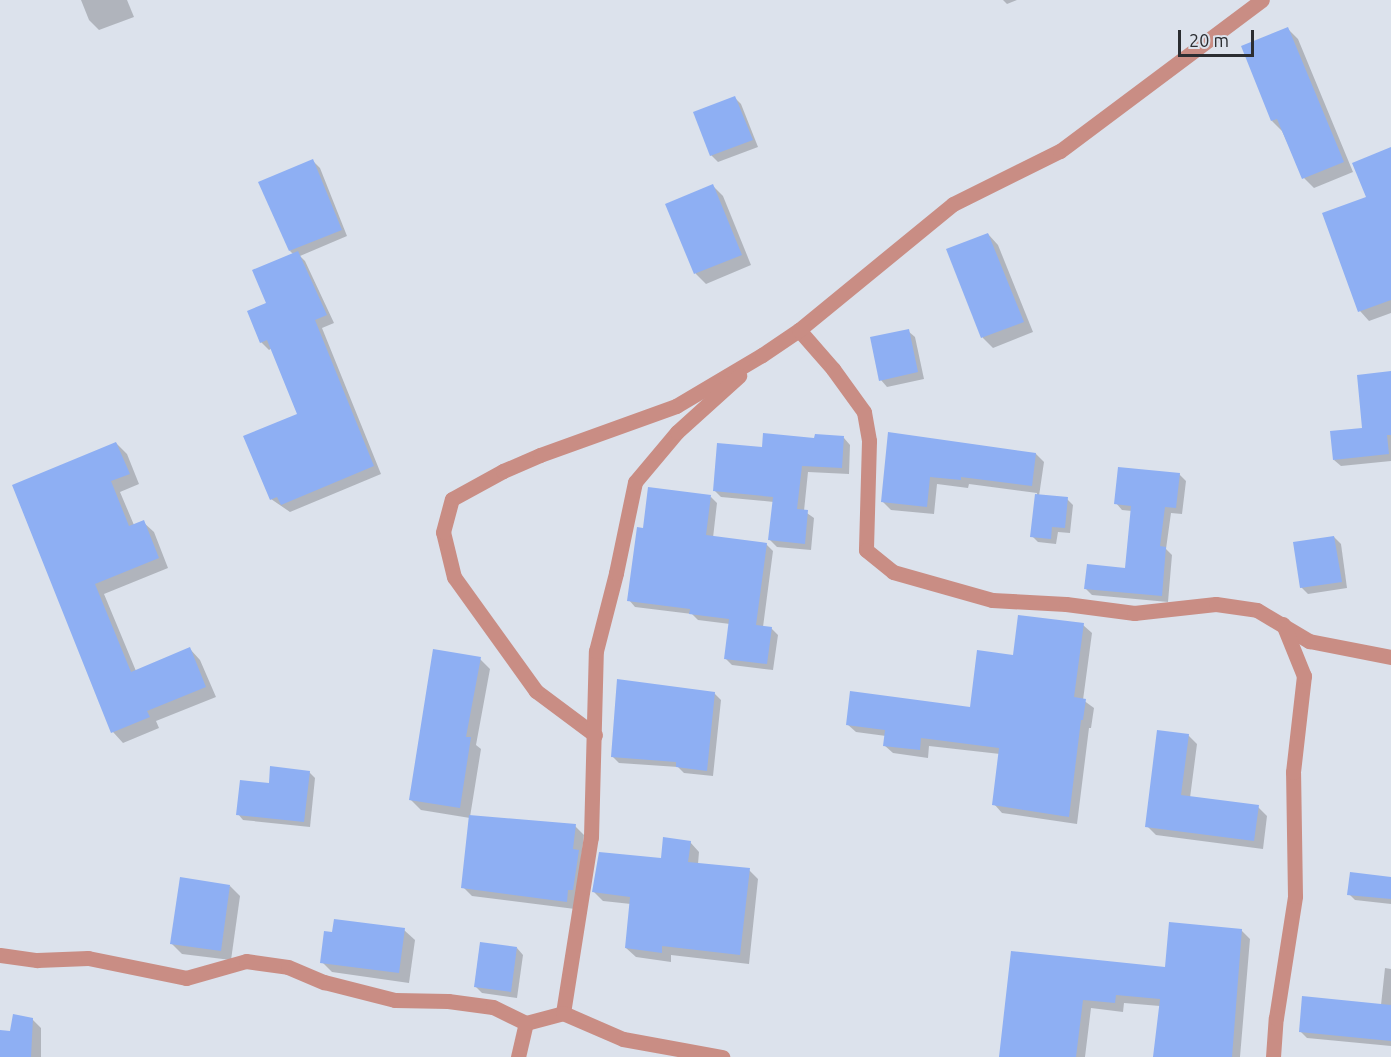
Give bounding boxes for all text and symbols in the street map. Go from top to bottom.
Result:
scale bar [1181,18,1258,56]
text: 20 m [1189,30,1229,50]

